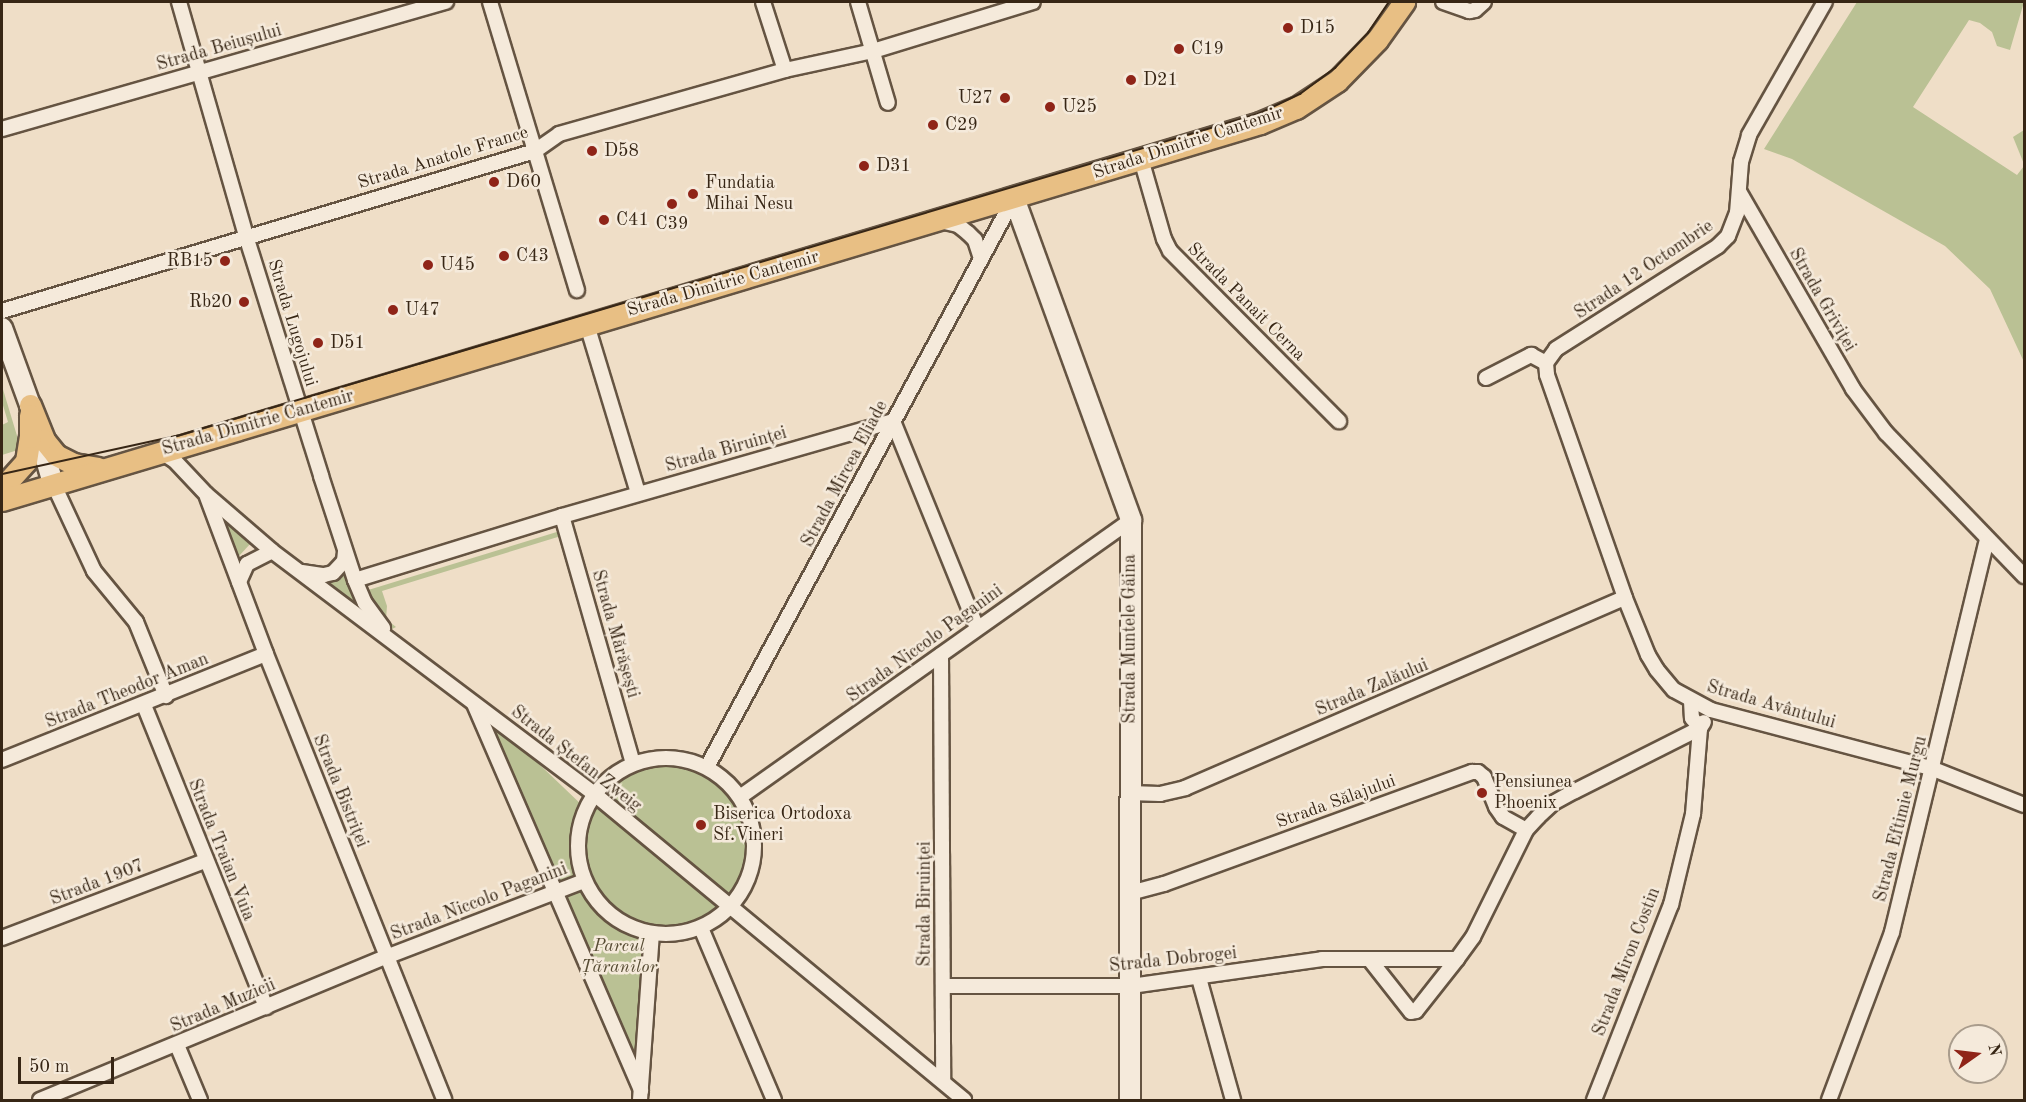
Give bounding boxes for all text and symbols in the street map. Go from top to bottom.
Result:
place label: D15 [1300,17,1335,39]
street label: Strada Beiușului [154,20,284,76]
marker: D15 [1281,21,1295,35]
place label: C19 [1191,38,1224,60]
marker: C19 [1172,42,1186,56]
place label: D21 [1143,69,1178,91]
marker: D21 [1124,73,1138,87]
place label: U27 [958,87,993,109]
marker: U27 [998,91,1012,105]
place label: U25 [1062,96,1097,118]
marker: U25 [1043,100,1057,114]
street label: Strada Dimitrie Cantemir [1090,102,1286,184]
place label: C29 [945,114,978,136]
marker: C29 [926,118,940,132]
street label: Strada Anatole France [355,122,531,194]
place label: D58 [604,140,639,162]
marker: D58 [585,144,599,158]
place label: D31 [876,155,911,177]
marker: D31 [857,159,871,173]
place label: D60 [506,171,541,193]
place label: Fundatia Mihai Nesu [705,173,793,216]
marker: D60 [487,175,501,189]
marker: Fundatia Mihai Nesu [686,187,700,201]
marker: C39 [665,197,679,211]
place label: C41 [616,209,649,231]
marker: C41 [597,213,611,227]
place label: C39 [656,213,688,235]
street label: Strada 12 Octombrie [1571,216,1717,324]
street label: Strada Panait Cerna [1182,238,1310,366]
street label: Strada Griviței [1784,244,1860,356]
place label: C43 [516,245,549,267]
street label: Strada Dimitrie Cantemir [624,246,822,322]
marker: C43 [497,249,511,263]
place label: RB15 [167,250,213,272]
marker: RB15 [218,254,232,268]
place label: U45 [440,254,475,276]
street label: Strada Lugojului [262,257,322,389]
marker: U45 [421,258,435,272]
place label: Rb20 [189,291,232,313]
marker: Rb20 [237,295,251,309]
place label: U47 [405,299,440,321]
marker: U47 [386,303,400,317]
place label: D51 [330,332,365,354]
marker: D51 [311,336,325,350]
street label: Strada Dimitrie Cantemir [159,385,357,461]
street label: Strada Mircea Eliade [797,397,893,551]
street label: Strada Biruinței [663,422,789,478]
street label: Strada Muntele Găina [1119,554,1141,724]
street label: Strada Mărășești [586,567,644,701]
street label: Strada Niccolo Paganini [843,580,1007,708]
street label: Strada Theodor Aman [42,648,212,734]
street label: Strada Zalăului [1312,655,1432,721]
street label: Strada Avântului [1704,676,1838,734]
street label: Strada Ștefan Zweig [506,701,646,817]
street label: Strada Bistriței [307,731,373,851]
street label: Strada Eftimie Murgu [1870,734,1932,904]
street label: Strada Sălajului [1273,770,1399,834]
place label: Pensiunea Phoenix [1494,772,1572,814]
street label: Strada Traian Vuia [183,776,259,924]
marker: Pensiunea Phoenix [1475,786,1489,800]
place label: Biserica Ortodoxa Sf.Vineri [713,804,852,846]
marker: Biserica Ortodoxa Sf.Vineri [694,818,708,832]
street label: Strada Biruinței [914,841,936,967]
street label: Strada 1907 [47,855,147,911]
street label: Strada Niccolo Paganini [388,858,570,946]
street label: Strada Miron Costin [1589,884,1665,1040]
park label: Parcul Țăranilor [581,936,657,978]
street label: Strada Dobrogei [1108,943,1238,977]
street label: Strada Muzicii [167,974,279,1038]
north arrow [1948,1024,2008,1084]
text: N [1984,1042,2003,1058]
scale bar [21,1045,117,1083]
text: 50 m [29,1058,69,1076]

